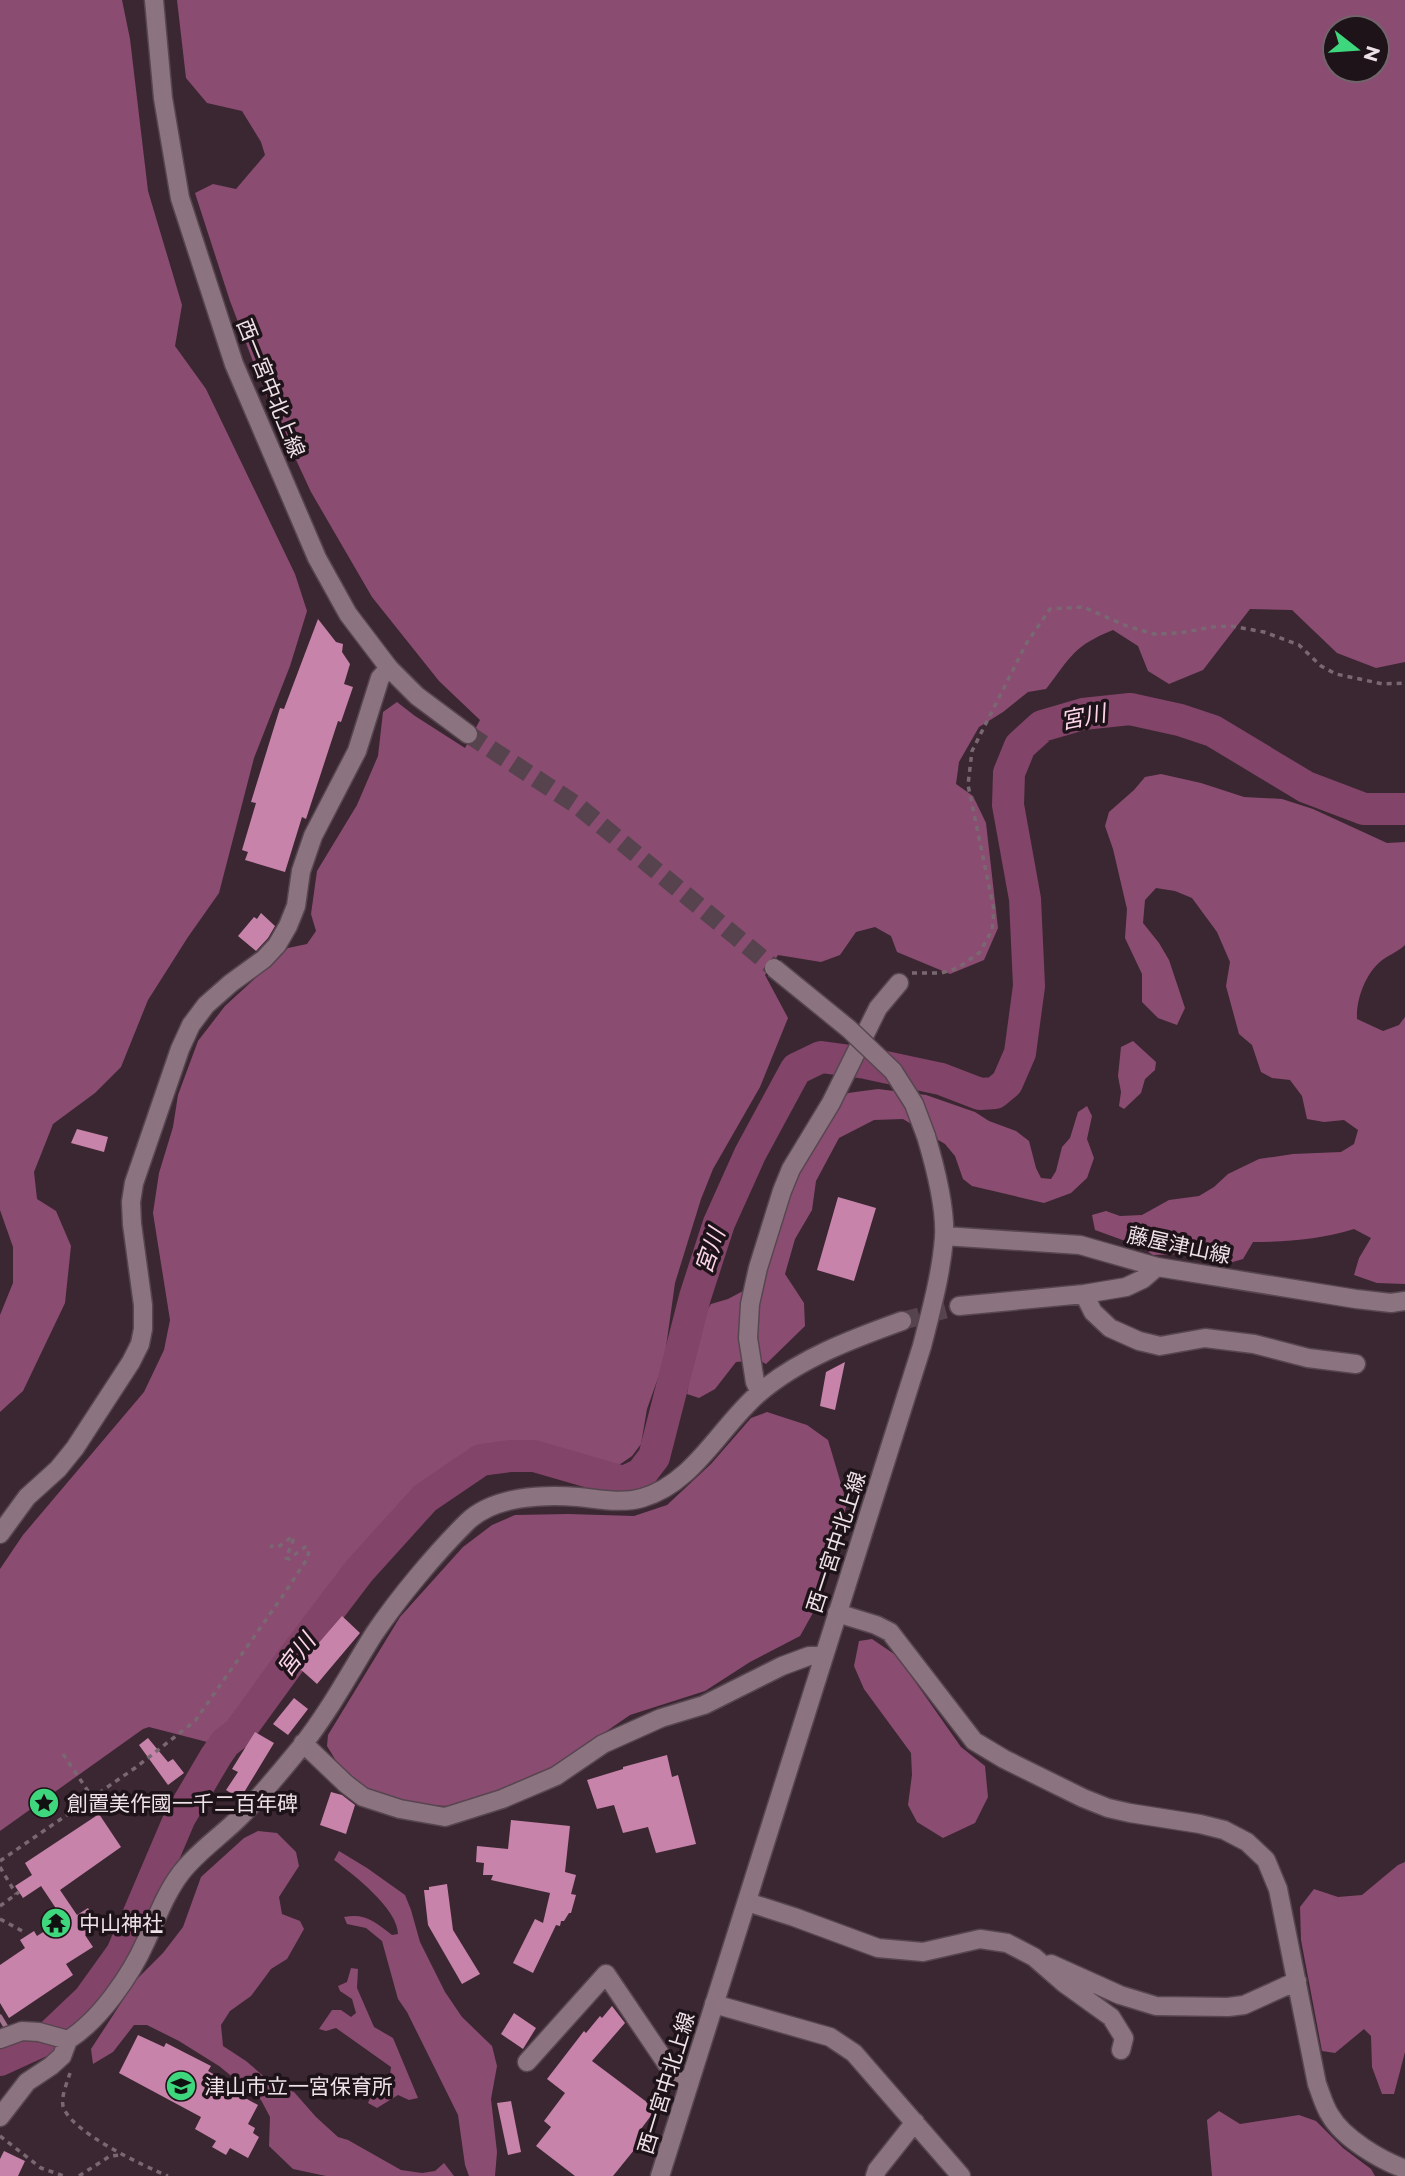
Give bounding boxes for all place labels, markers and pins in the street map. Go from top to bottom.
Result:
place icon: 創置美作國一千二百年碑 [27,1786,61,1820]
place label: 創置美作國一千二百年碑 [67,1791,298,1816]
temple icon: 中山神社 [39,1906,73,1940]
place label: 中山神社 [79,1911,163,1936]
school or university icon: 津山市立一宮保育所 [164,2069,198,2103]
place label: 津山市立一宮保育所 [204,2074,393,2099]

